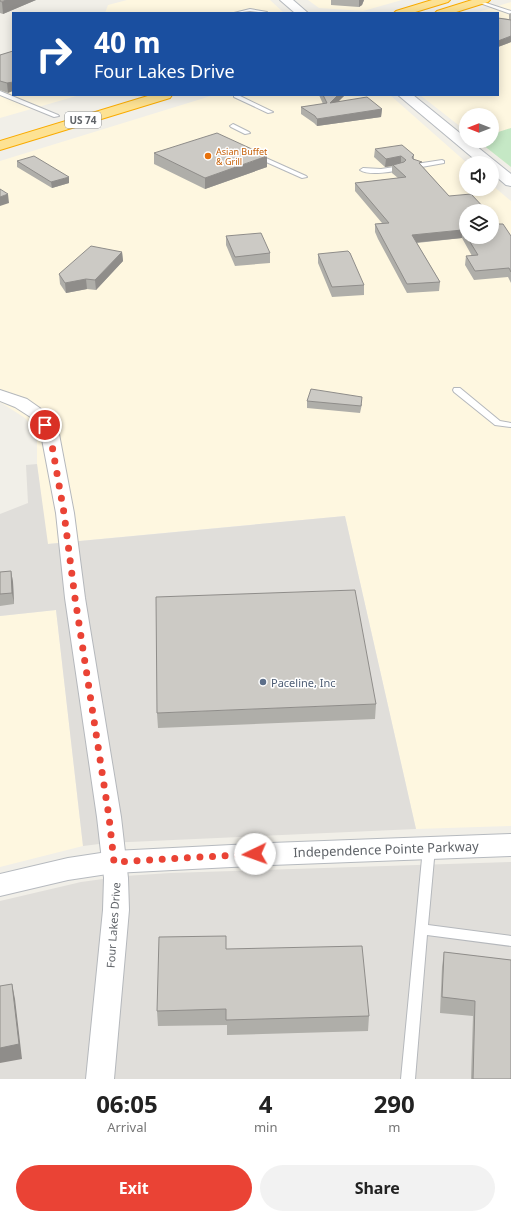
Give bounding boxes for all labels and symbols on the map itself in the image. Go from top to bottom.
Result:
north arrow [459,108,499,148]
road number: US 74 [65,112,101,128]
place label: Asian Buffet & Grill [216,145,268,168]
marker: Asian Buffet & Grill [203,151,213,161]
pin [28,408,62,442]
place label: Paceline, Inc [271,675,336,690]
marker: Paceline, Inc [258,677,268,687]
position arrow [234,833,276,875]
street label: Independence Pointe Parkway [293,837,479,861]
street label: Four Lakes Drive [103,882,123,968]

